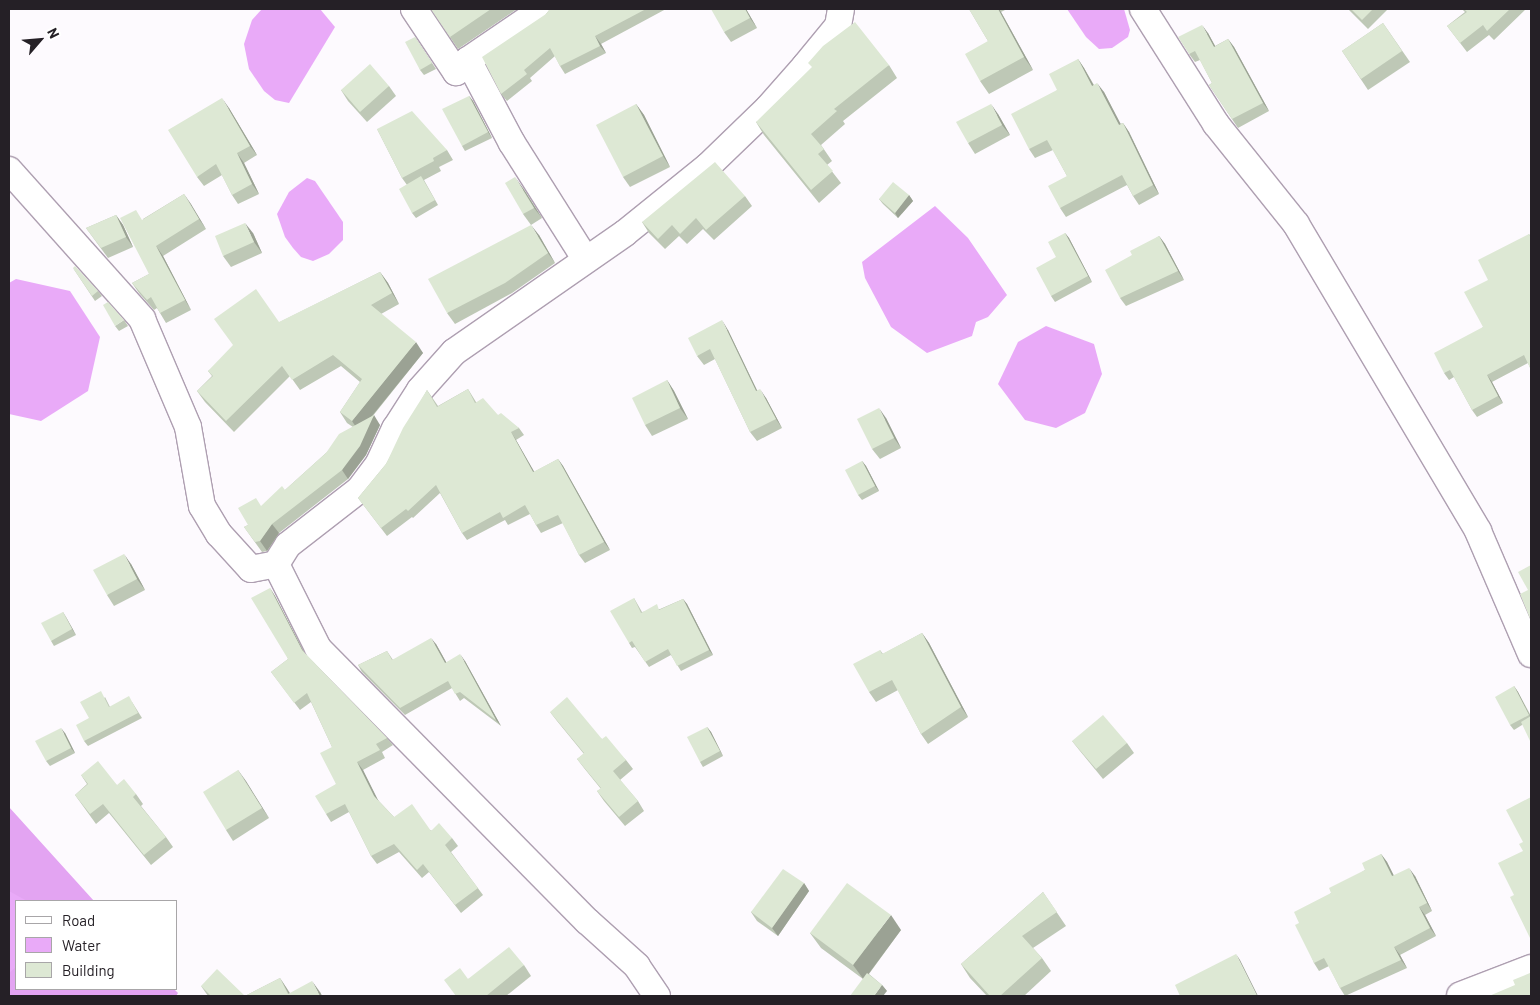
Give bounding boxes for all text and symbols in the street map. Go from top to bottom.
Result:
north arrow [15,15,65,65]
text: N [44,25,63,41]
legend [15,900,178,990]
text: Road [62,911,95,929]
text: Water [62,936,101,954]
text: Building [62,961,115,979]

